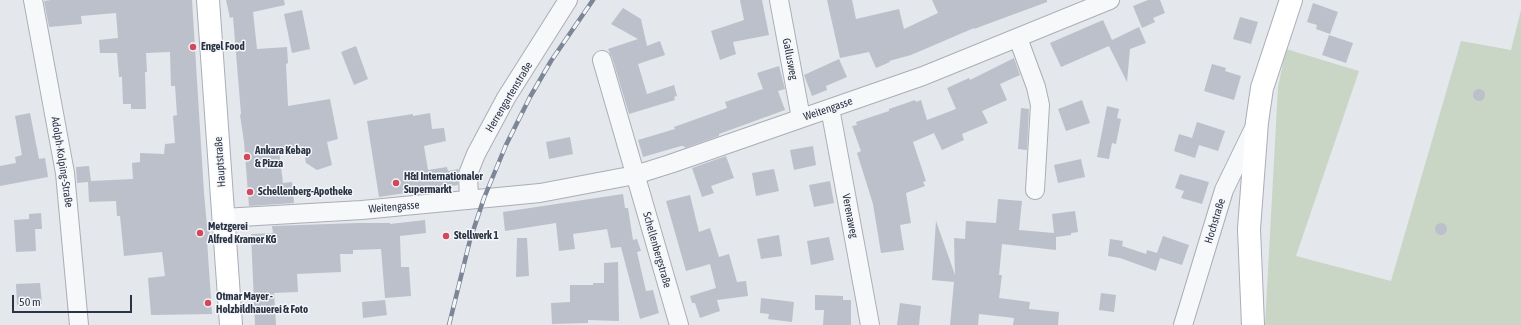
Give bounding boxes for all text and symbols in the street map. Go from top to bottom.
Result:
street label: Gallusweg [779,37,801,81]
place label: Engel Food [201,40,245,54]
marker: Engel Food [188,42,198,52]
street label: Herrengartenstraße [483,59,535,135]
street label: Weitengasse [802,94,854,124]
street label: Adolph-Kolping-Straße [48,116,76,208]
street label: Hauptstraße [212,136,228,188]
place label: Ankara Kebap & Pizza [255,144,311,170]
marker: Ankara Kebap & Pizza [242,152,252,162]
place label: H&I Internationaler Supermarkt [404,170,483,196]
marker: H&I Internationaler Supermarkt [391,178,401,188]
place label: Schellenberg-Apotheke [258,185,353,199]
marker: Schellenberg-Apotheke [245,187,255,197]
street label: Verenaweg [839,193,861,239]
street label: Hochstraße [1202,197,1228,245]
street label: Weitengasse [368,198,420,216]
street label: Schellenbergstraße [640,211,674,289]
place label: Metzgerei Alfred Kramer KG [208,220,276,246]
marker: Metzgerei Alfred Kramer KG [195,228,205,238]
place label: Stellwerk 1 [454,229,499,243]
marker: Stellwerk 1 [441,231,451,241]
scale bar [14,287,134,313]
place label: Otmar Mayer - Holzbildhauerei & Foto [216,290,308,316]
text: 50 m [19,295,41,309]
marker: Otmar Mayer - Holzbildhauerei & Foto [203,298,213,308]

